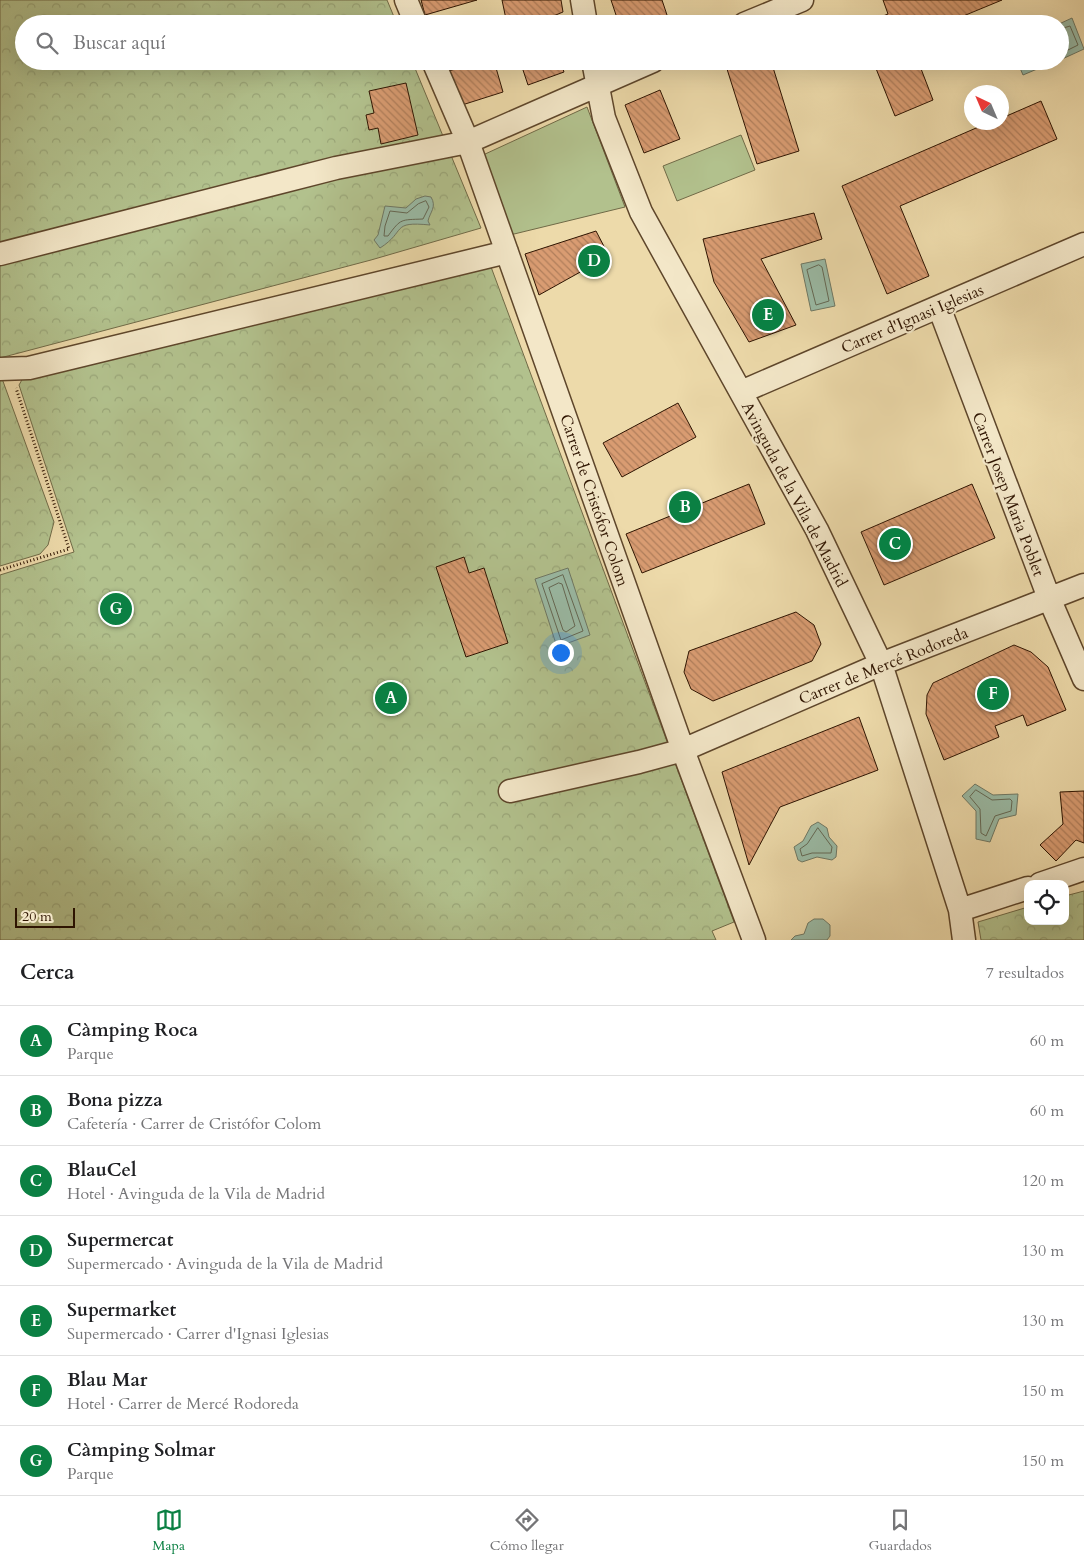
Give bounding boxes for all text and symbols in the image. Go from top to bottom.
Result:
search box [15,15,1069,70]
icon: search [33,29,61,57]
text: Buscar aquí [73,30,166,56]
north arrow [964,85,1009,130]
pin: D [578,242,610,280]
street label: Carrer d'Ignasi Iglesias [838,279,987,359]
pin: E [752,296,784,334]
street label: Avinguda de la Vila de Madrid [736,398,853,591]
street label: Carrer Josep Maria Poblet [967,409,1050,580]
street label: Carrer de Cristófor Colom [554,411,634,590]
pin: B [669,488,701,526]
pin: C [879,525,911,563]
pin: G [100,590,132,628]
street label: Carrer de Mercé Rodoreda [795,622,971,710]
your location [548,640,574,666]
pin: F [977,675,1009,713]
pin: A [375,679,407,717]
map controls [1024,880,1069,925]
button: locate [1024,880,1069,925]
scale bar [15,905,75,928]
text: 20 m [22,907,52,926]
text: Cerca [20,958,74,987]
text: 7 resultados [986,962,1064,984]
text: Càmping Roca [67,1017,198,1043]
text: A [30,1030,42,1052]
text: 60 m [1030,1030,1064,1052]
text: Parque [67,1043,114,1065]
text: Bona pizza [67,1087,163,1113]
text: B [30,1100,42,1122]
text: 60 m [1030,1100,1064,1122]
text: Cafetería · Carrer de Cristófor Colom [67,1113,321,1135]
text: BlauCel [67,1157,137,1183]
text: C [30,1170,42,1192]
text: 120 m [1022,1170,1064,1192]
text: Hotel · Avinguda de la Vila de Madrid [67,1183,325,1205]
text: Supermercat [67,1227,173,1253]
text: D [29,1240,43,1262]
text: 130 m [1022,1240,1064,1262]
text: Supermercado · Avinguda de la Vila de Madrid [67,1253,383,1275]
text: Supermarket [67,1297,176,1323]
text: E [31,1310,41,1332]
text: 130 m [1022,1310,1064,1332]
text: Supermercado · Carrer d'Ignasi Iglesias [67,1323,329,1345]
text: Blau Mar [67,1367,147,1393]
text: F [31,1380,41,1402]
text: 150 m [1022,1380,1064,1402]
text: Hotel · Carrer de Mercé Rodoreda [67,1393,299,1415]
text: Càmping Solmar [67,1437,215,1463]
text: G [29,1450,43,1472]
text: 150 m [1022,1450,1064,1472]
text: Parque [67,1463,114,1485]
tab: Mapa [152,1506,185,1555]
tab: Cómo llegar [490,1506,564,1555]
tab: Guardados [868,1506,932,1555]

